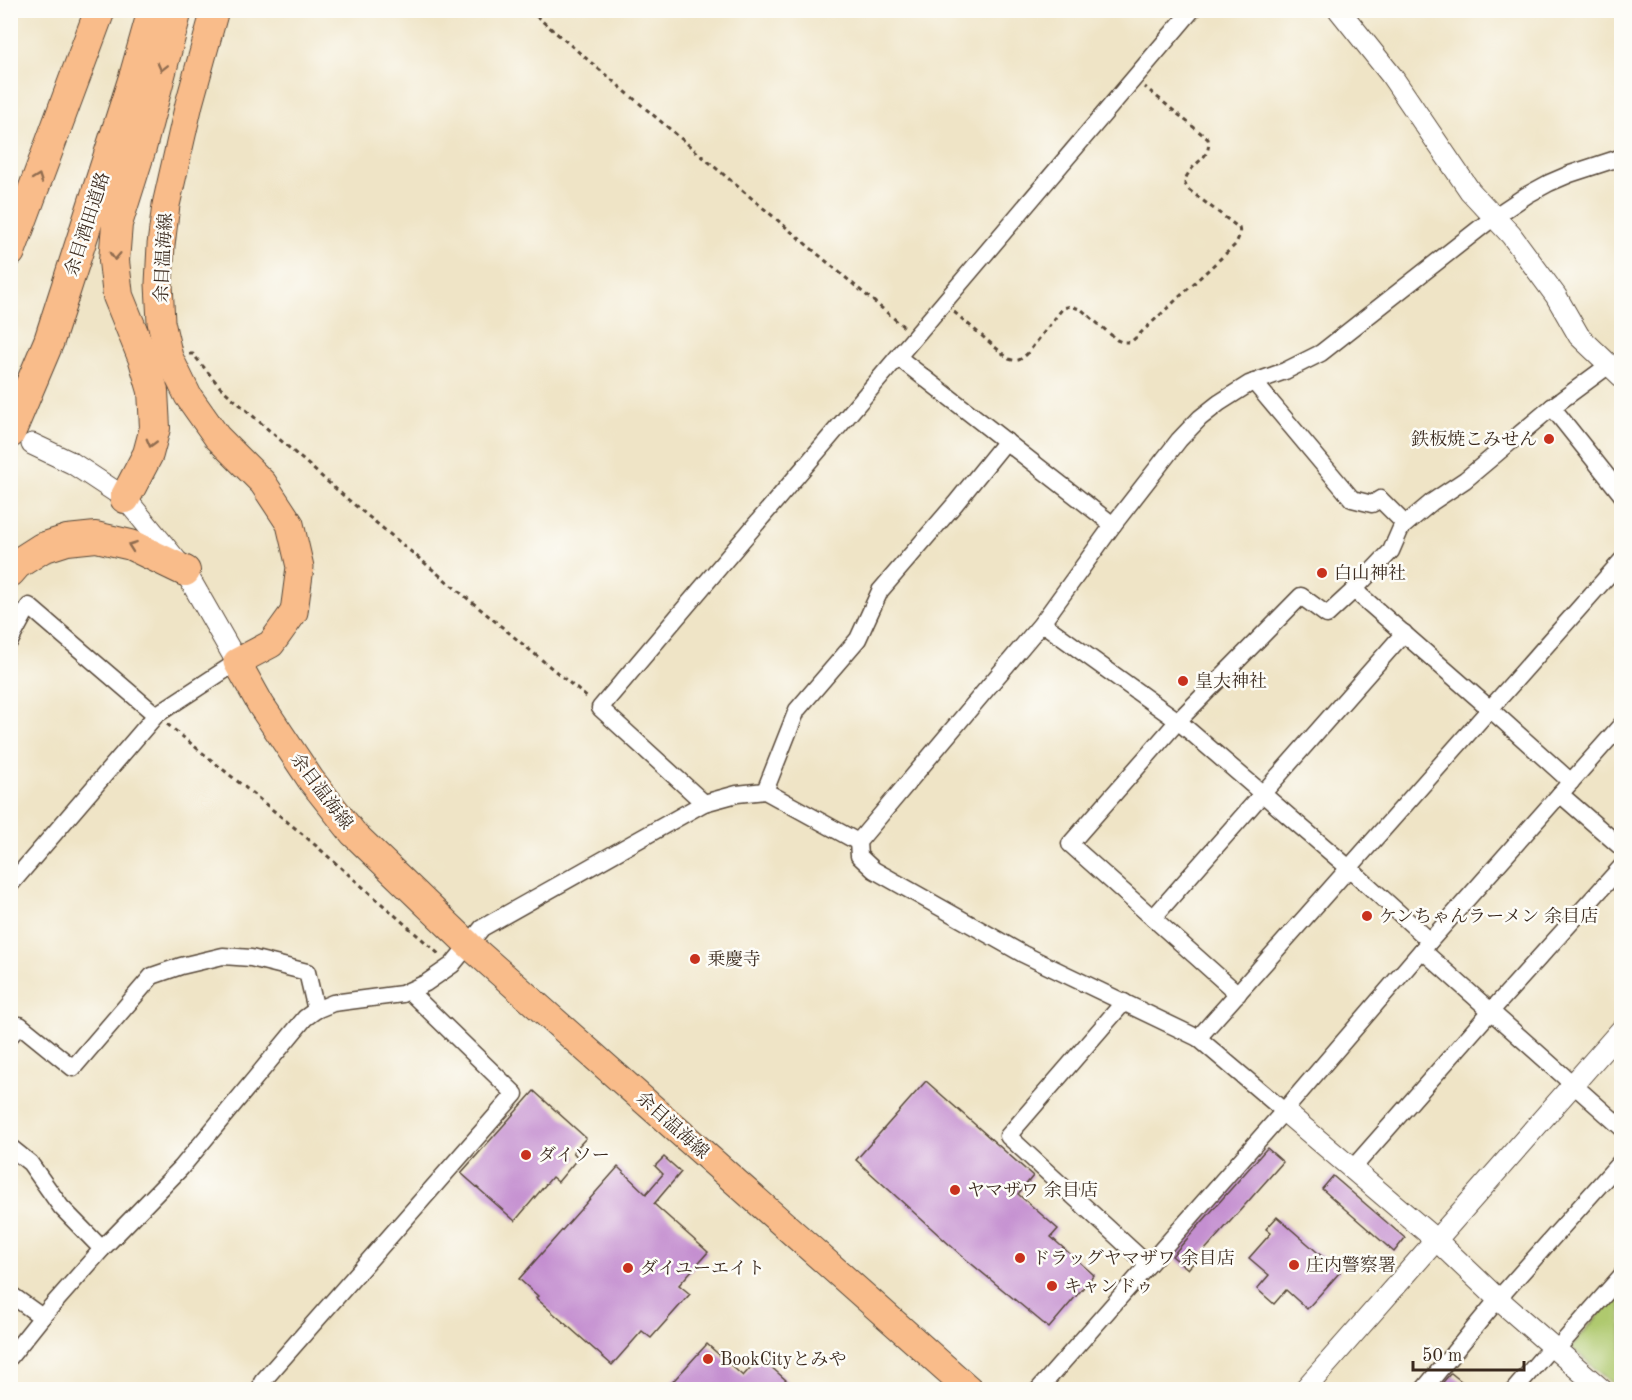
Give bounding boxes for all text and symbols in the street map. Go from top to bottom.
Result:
one-way arrow [157,62,170,72]
street label: 余目酒田道路 [61,170,113,278]
one-way arrow [31,173,43,184]
street label: 余目温海線 [151,213,175,303]
one-way arrow [108,251,121,260]
place label: 鉄板焼こみせん [1411,429,1537,449]
marker: 鉄板焼こみせん [1542,432,1556,446]
one-way arrow [146,438,158,448]
one-way arrow [127,541,138,554]
place label: 白山神社 [1334,563,1406,583]
marker: 白山神社 [1315,566,1329,580]
place label: 皇大神社 [1195,671,1267,691]
marker: 皇大神社 [1176,674,1190,688]
street label: 余目温海線 [287,749,357,833]
place label: ケンちゃんラーメン 余目店 [1379,906,1598,926]
marker: ケンちゃんラーメン 余目店 [1360,909,1374,923]
place label: 乗慶寺 [707,949,761,969]
marker: 乗慶寺 [688,952,702,966]
street label: 余目温海線 [633,1087,713,1163]
place label: ダイソー [538,1146,610,1165]
marker: ダイソー [519,1148,533,1162]
place label: ヤマザワ 余目店 [967,1180,1098,1200]
marker: ヤマザワ 余目店 [948,1183,962,1197]
place label: ドラッグヤマザワ 余目店 [1032,1248,1235,1268]
marker: ドラッグヤマザワ 余目店 [1013,1251,1027,1265]
place label: 庄内警察署 [1306,1255,1396,1275]
marker: 庄内警察署 [1287,1258,1301,1272]
place label: ダイユーエイト [640,1259,765,1278]
marker: ダイユーエイト [621,1261,635,1275]
place label: キャンドゥ [1064,1278,1154,1296]
marker: キャンドゥ [1045,1279,1059,1293]
scale bar [1413,1334,1524,1372]
text: 50 m [1422,1347,1462,1365]
place label: BookCityとみや [720,1350,846,1369]
marker: BookCityとみや [701,1352,715,1366]

